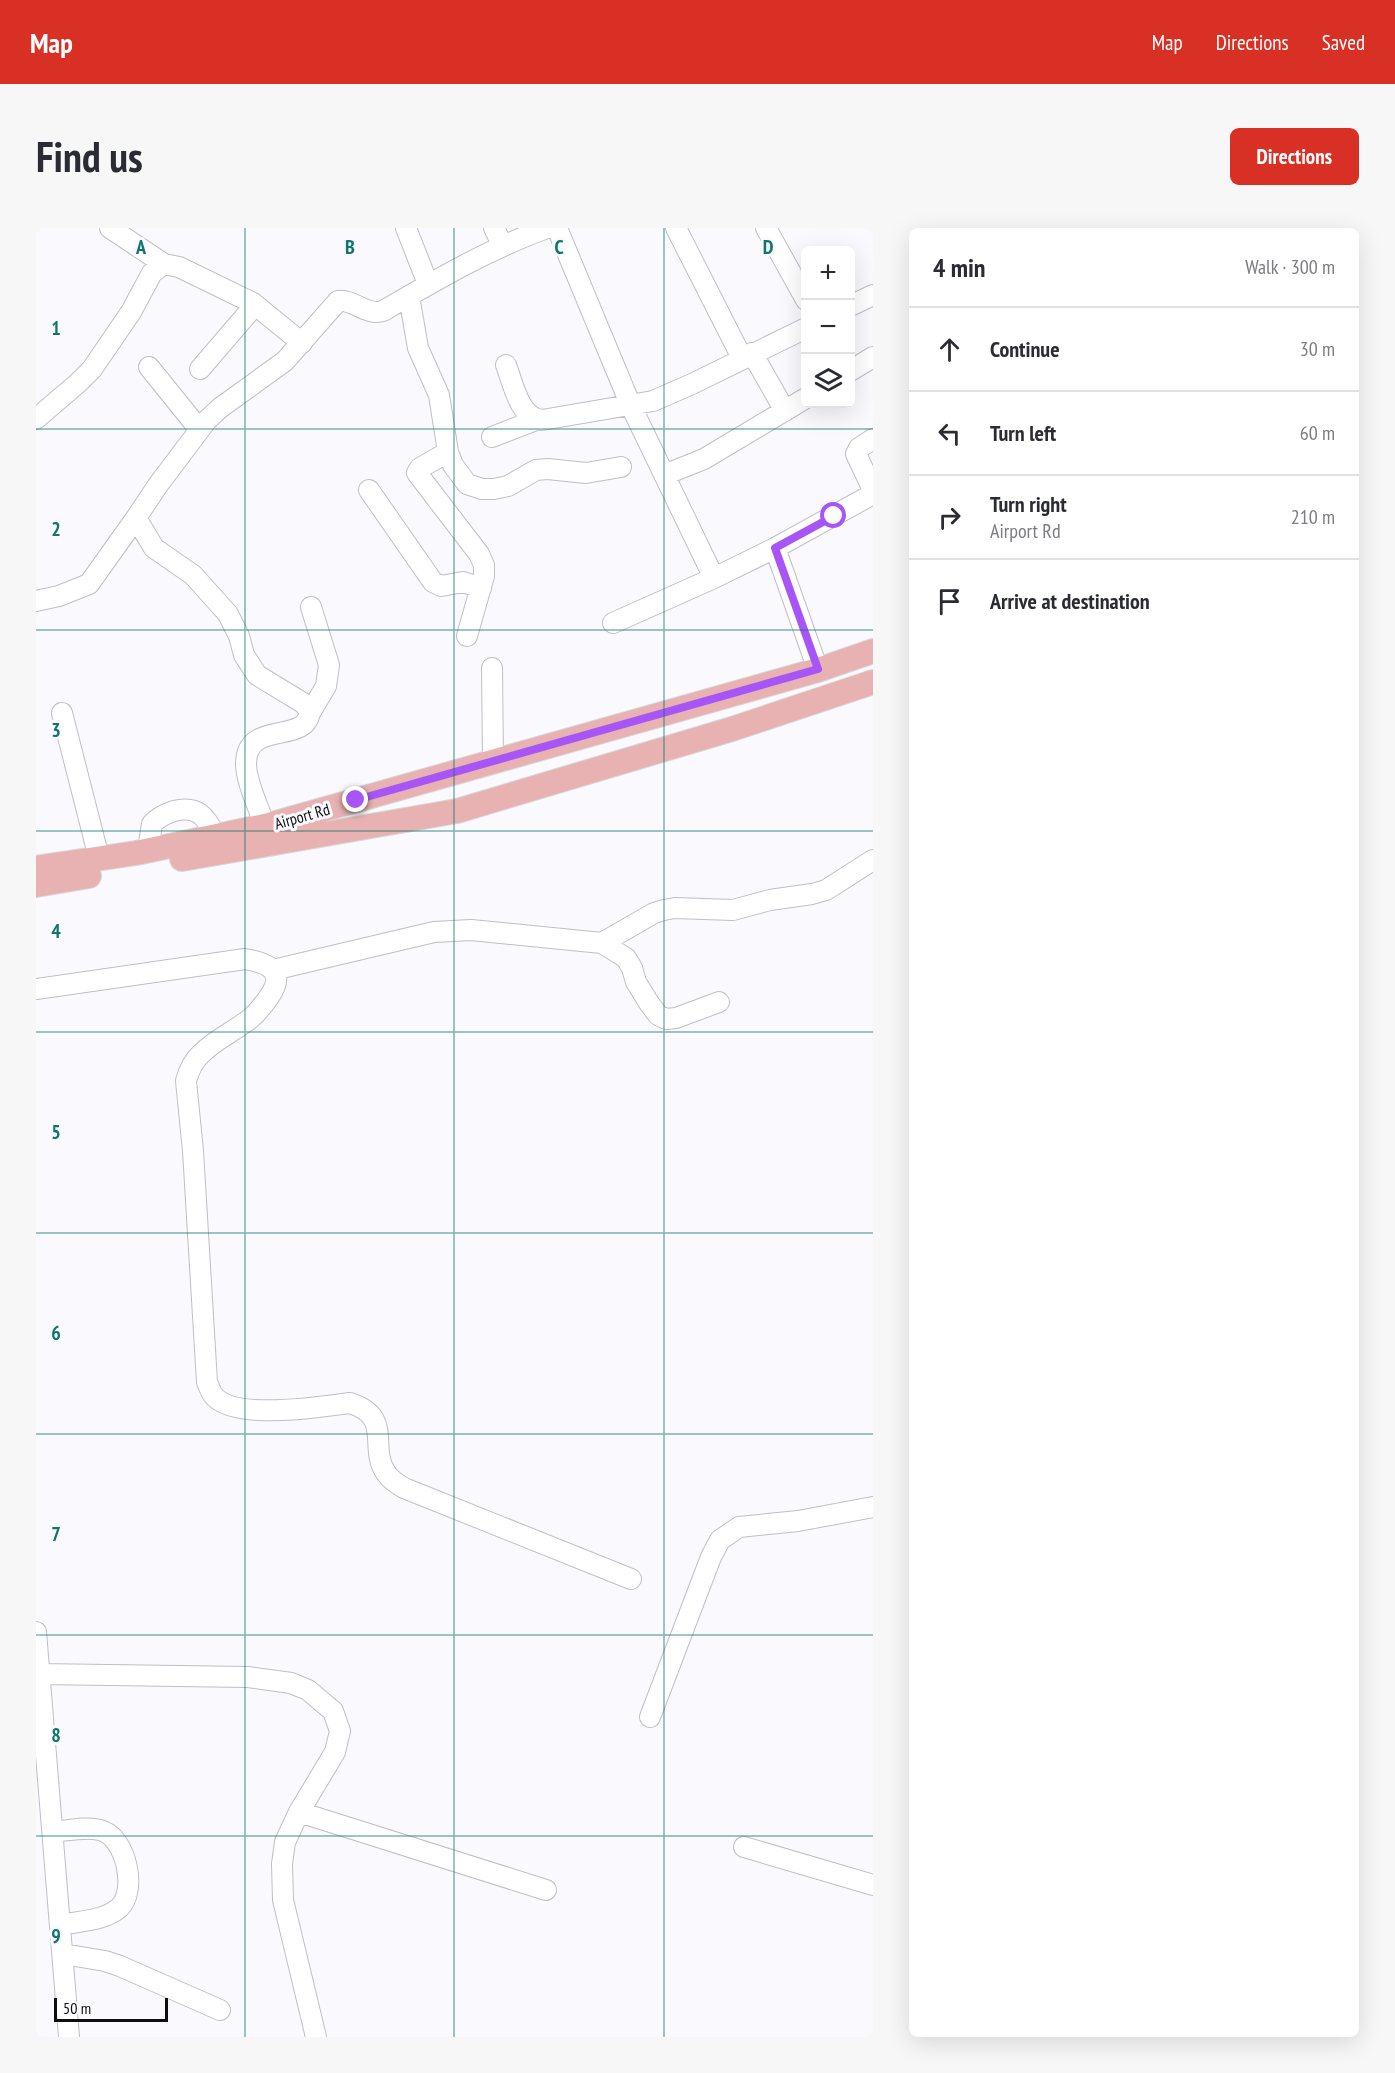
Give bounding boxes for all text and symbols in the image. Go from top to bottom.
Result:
text: Map [30,24,73,61]
text: Map [1152,29,1183,56]
text: Directions [1216,29,1289,56]
text: Saved [1322,29,1365,56]
button: Directions [1230,128,1359,185]
text: Find us [36,129,143,184]
text: A [135,234,147,260]
text: B [345,234,355,260]
text: C [554,234,564,260]
text: D [763,234,774,260]
map controls [801,246,855,408]
button: + [801,246,855,300]
text: 4 min [933,251,986,284]
text: Walk · 300 m [1245,254,1335,280]
button: − [801,300,855,354]
text: 1 [51,315,61,341]
icon: ahead [933,333,966,366]
text: Continue [990,335,1060,363]
text: 30 m [1300,336,1335,362]
button: layers [801,354,855,408]
icon: left [933,417,966,450]
text: Turn left [990,419,1056,447]
text: 60 m [1300,420,1335,446]
text: Turn right [990,490,1067,518]
icon: right [933,501,966,534]
route start [820,502,846,528]
text: 210 m [1291,504,1335,530]
text: 2 [51,516,61,542]
text: Airport Rd [990,518,1061,544]
icon: arrive [933,585,966,618]
text: Arrive at destination [990,587,1150,615]
text: 3 [51,717,61,743]
route end [342,786,368,812]
street label: Airport Rd [272,799,332,833]
text: 4 [51,918,61,944]
text: 5 [51,1119,61,1145]
text: 6 [51,1320,61,1346]
text: 7 [51,1521,61,1547]
text: 8 [51,1722,61,1748]
text: 9 [51,1923,61,1949]
scale bar [54,1995,168,2022]
text: 50 m [63,1998,91,2018]

